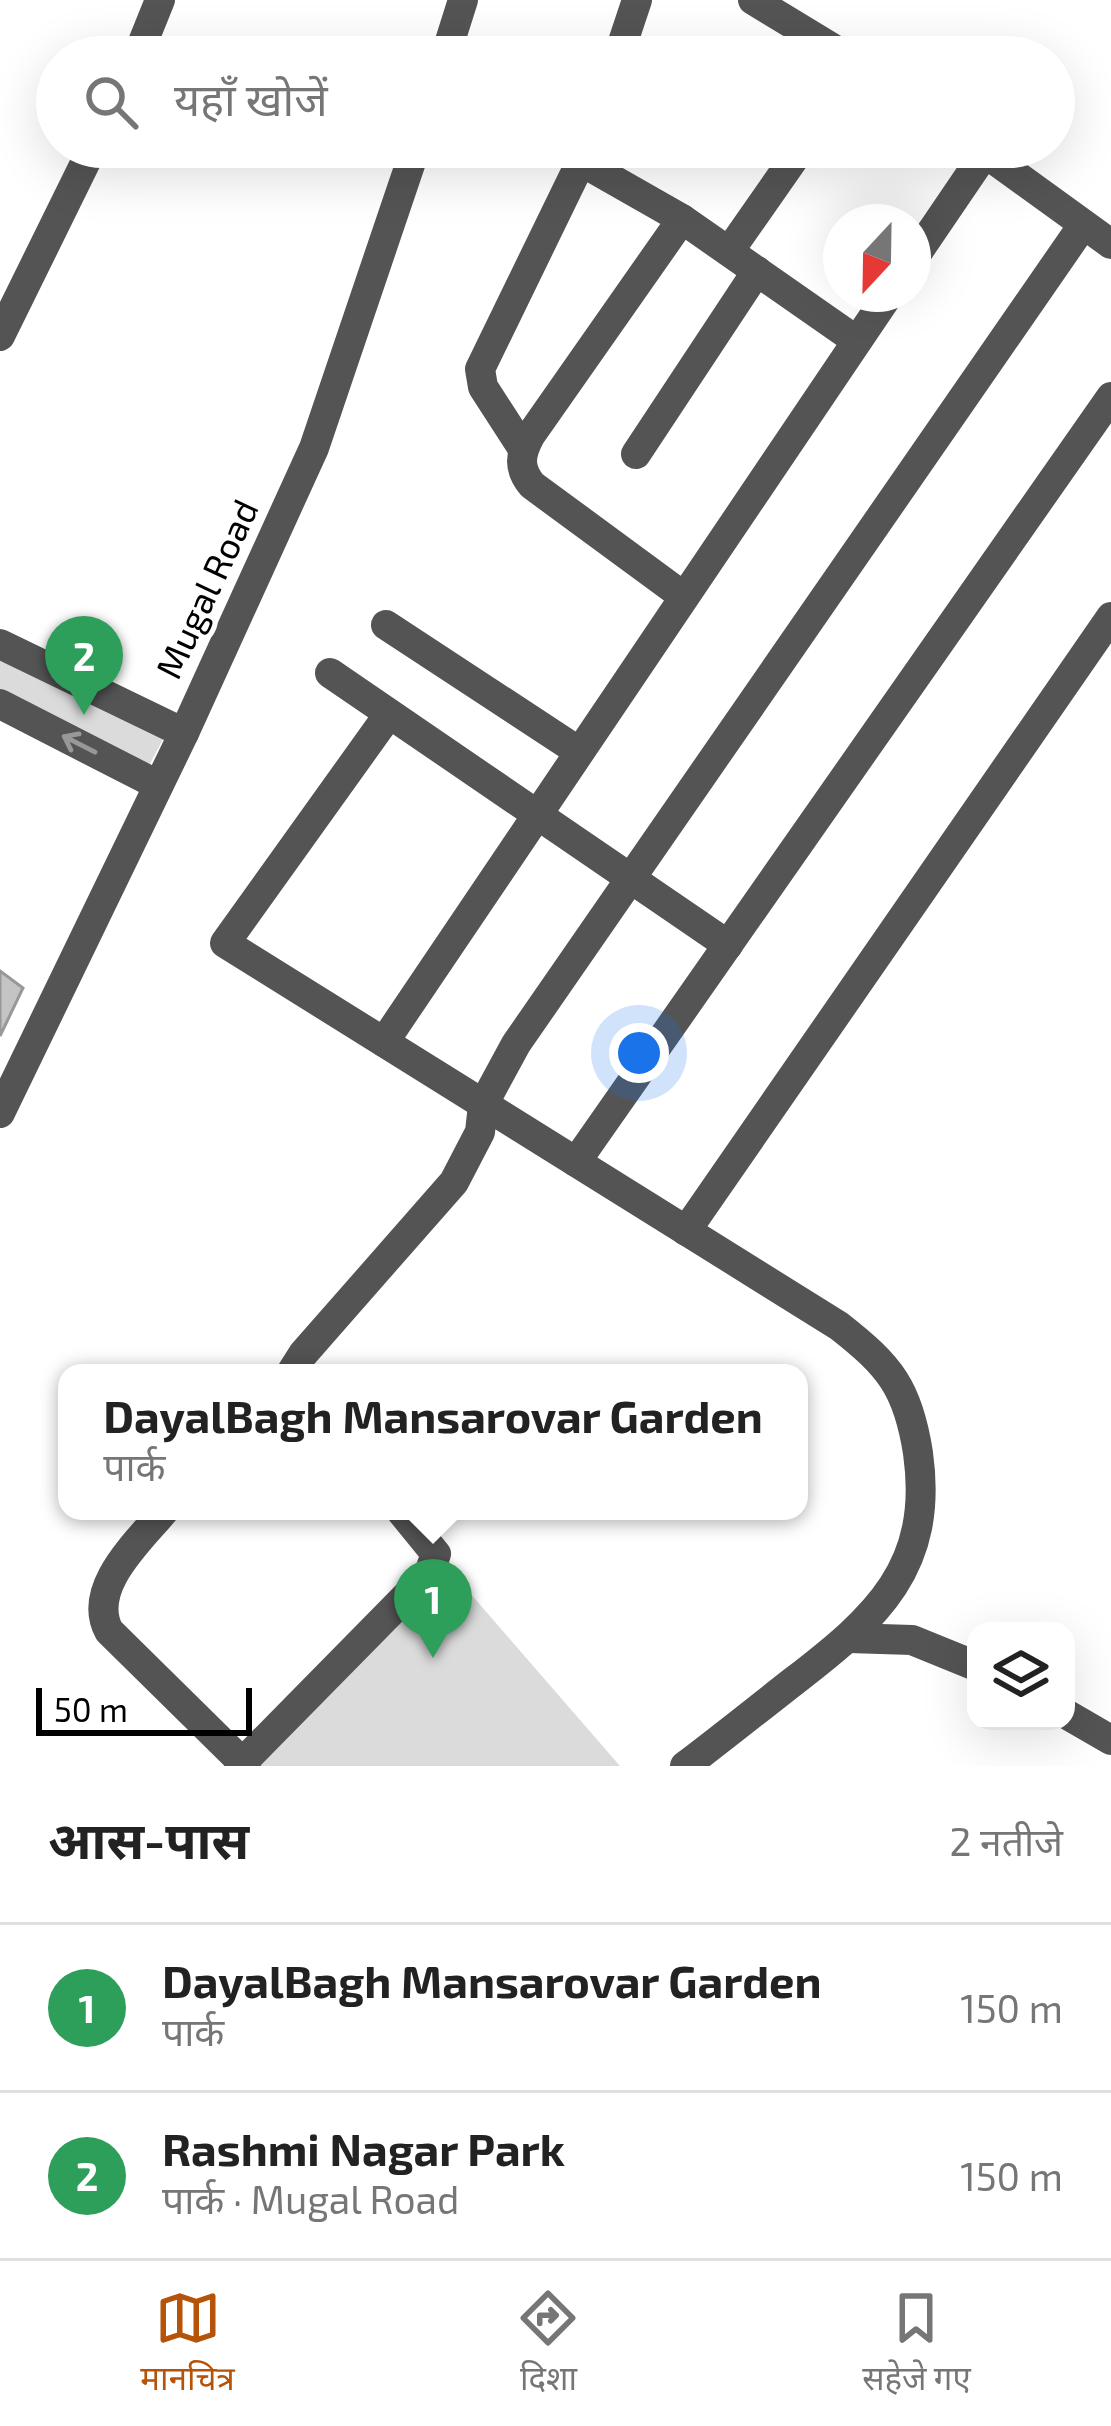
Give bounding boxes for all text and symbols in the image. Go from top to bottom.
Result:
search box [36,36,1075,168]
icon: search [78,69,144,135]
text: यहाँ खोजें [174,71,328,125]
north arrow [823,204,931,312]
street label: Mugal Road [145,492,266,685]
pin: 2 [45,616,123,715]
one-way arrow [62,732,97,755]
your location [609,1023,669,1083]
popup [58,1364,808,1520]
text: DayalBagh Mansarovar Garden [103,1388,763,1442]
text: पार्क [103,1442,166,1489]
pin: 1 [394,1559,472,1658]
map controls [967,1622,1075,1730]
button: layers [967,1622,1075,1730]
scale bar [36,1682,252,1735]
text: 50 m [54,1689,128,1729]
text: आस-पास [48,1808,249,1869]
text: 2 नतीजे [949,1817,1063,1864]
text: DayalBagh Mansarovar Garden [162,1953,821,2007]
text: 1 [79,1984,95,2031]
text: 150 m [960,1984,1063,2031]
text: पार्क [162,2007,224,2054]
text: Rashmi Nagar Park [162,2121,565,2175]
text: 2 [76,2152,98,2199]
text: 150 m [960,2152,1063,2199]
text: पार्क · Mugal Road [162,2175,459,2222]
tab: मानचित्र [140,2285,235,2403]
tab: दिशा [515,2285,581,2403]
tab: सहेजे गए [862,2285,971,2403]

